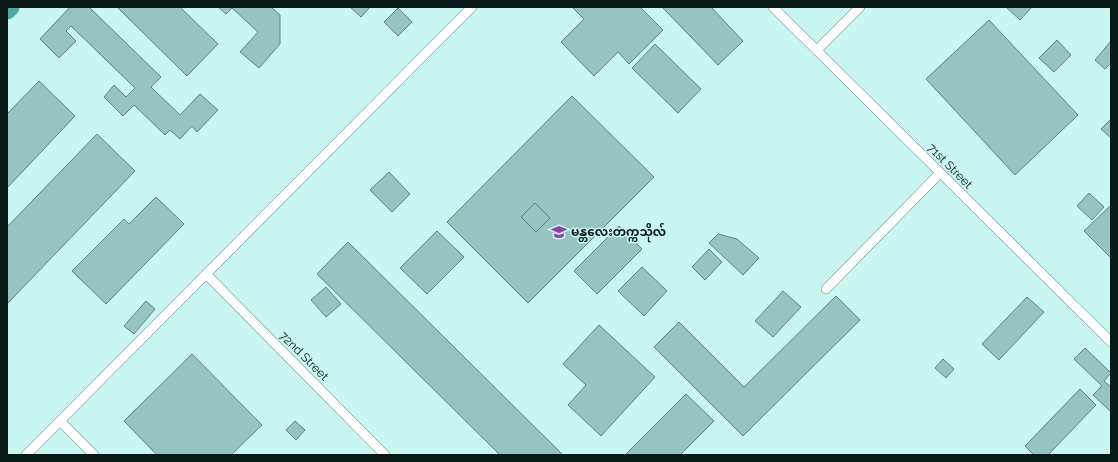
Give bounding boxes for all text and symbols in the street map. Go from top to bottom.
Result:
street label: 71st Street [925,141,975,191]
place label: မန္တလေးတက္ကသိုလ် [571,222,666,243]
school or university icon: မန္တလေးတက္ကသိုလ် [550,223,568,241]
street label: 72nd Street [277,329,331,383]

